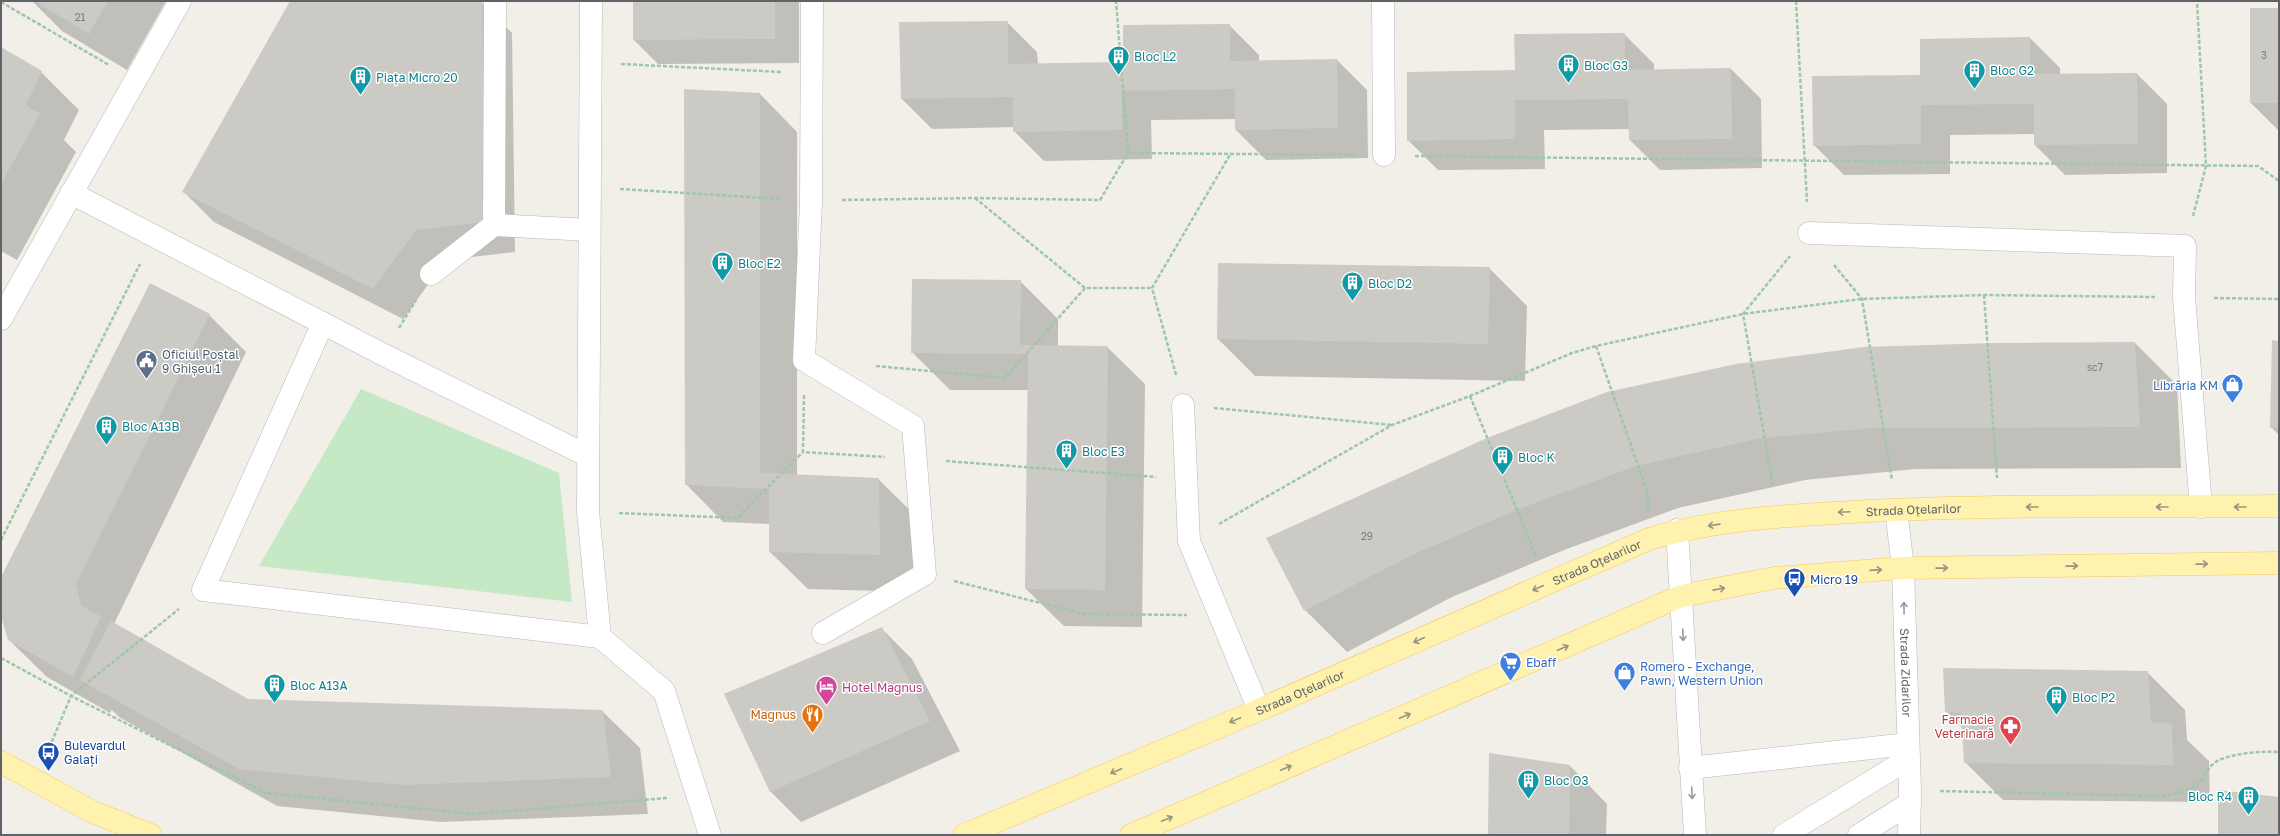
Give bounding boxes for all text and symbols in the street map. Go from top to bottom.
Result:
house number: 21 [75,11,85,23]
building icon: Bloc L2 [1106,43,1132,76]
place label: Bloc L2 [1134,49,1176,64]
house number: 3 [2261,49,2267,61]
building icon: Bloc G3 [1556,52,1582,85]
building icon: Bloc G2 [1962,57,1988,90]
place label: Bloc G3 [1584,58,1628,73]
place label: Bloc G2 [1990,63,2034,78]
building icon: Piața Micro 20 [347,64,373,97]
place label: Piața Micro 20 [376,70,458,85]
building icon: Bloc E2 [709,250,735,283]
place label: Bloc E2 [738,256,781,271]
building icon: Bloc D2 [1340,270,1366,303]
place label: Bloc D2 [1368,276,1412,291]
place label: Oficiul Poștal 9 Ghișeu 1 [162,347,239,376]
public building icon: Oficiul Poștal 9 Ghișeu 1 [134,348,160,381]
house number: sc7 [2087,361,2103,373]
shop icon: Librăria KM [2220,372,2246,405]
place label: Librăria KM [2153,378,2218,393]
building icon: Bloc A13B [93,413,119,446]
place label: Bloc A13B [122,419,179,434]
building icon: Bloc E3 [1053,438,1079,471]
place label: Bloc E3 [1082,444,1125,459]
building icon: Bloc K [1490,444,1516,477]
place label: Bloc K [1518,450,1555,465]
street label: Strada Oțelarilor [1865,500,1962,519]
one-way arrow [2026,503,2039,511]
one-way arrow [2156,503,2169,511]
one-way arrow [2234,503,2247,511]
one-way arrow [1838,509,1851,516]
one-way arrow [1708,521,1721,529]
house number: 29 [1361,530,1373,542]
street label: Strada Oțelarilor [1550,536,1644,588]
one-way arrow [2195,560,2208,568]
one-way arrow [2065,562,2078,570]
one-way arrow [1935,564,1948,572]
bus stop icon: Micro 19 [1782,566,1808,599]
one-way arrow [1869,567,1882,574]
place label: Micro 19 [1810,572,1858,587]
one-way arrow [1712,584,1725,592]
one-way arrow [1532,585,1544,592]
one-way arrow [1900,602,1908,615]
one-way arrow [1679,628,1687,641]
street label: Strada Zidarilor [1897,628,1915,718]
one-way arrow [1413,637,1425,644]
one-way arrow [1557,643,1569,651]
supermarket icon: Ebaff [1498,649,1524,682]
place label: Ebaff [1526,655,1557,670]
place label: Romero - Exchange, Pawn, Western Union [1640,659,1763,688]
shop icon: Romero - Exchange, Pawn, Western Union [1611,660,1637,693]
street label: Strada Oțelarilor [1253,666,1347,718]
building icon: Bloc A13A [262,672,288,705]
hotel icon: Hotel Magnus [814,674,840,707]
place label: Bloc A13A [290,678,347,693]
place label: Hotel Magnus [842,680,922,695]
building icon: Bloc P2 [2043,684,2069,717]
place label: Bloc P2 [2072,690,2115,705]
restaurant icon: Magnus [799,701,825,734]
place label: Magnus [751,707,796,722]
one-way arrow [1399,712,1411,719]
place label: Farmacie Veterinară [1935,712,1994,741]
pharmacy icon: Farmacie Veterinară [1997,713,2023,746]
one-way arrow [1230,717,1242,724]
place label: Bulevardul Galați [64,738,126,767]
bus stop icon: Bulevardul Galați [35,739,61,772]
one-way arrow [1279,764,1291,771]
one-way arrow [1110,767,1122,775]
building icon: Bloc O3 [1516,767,1542,800]
place label: Bloc O3 [1544,773,1588,788]
building icon: Bloc R4 [2235,783,2261,816]
one-way arrow [1688,786,1695,799]
place label: Bloc R4 [2188,789,2232,804]
one-way arrow [1160,815,1172,823]

